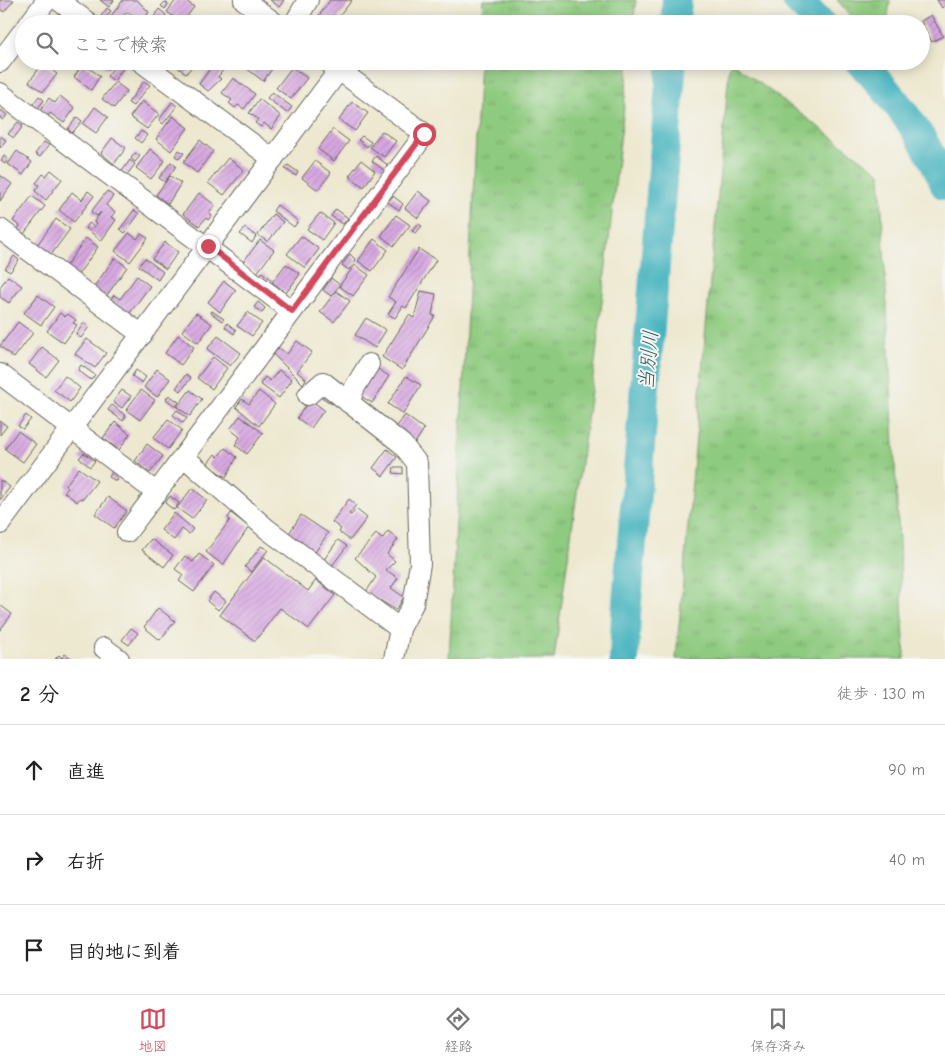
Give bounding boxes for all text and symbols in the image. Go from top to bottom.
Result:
search box [15,15,930,70]
icon: search [33,29,61,57]
text: ここで検索 [73,34,168,56]
route start [413,123,436,146]
route end [197,235,220,258]
water label: 当別川 [634,329,663,391]
text: 2 分 [20,682,59,706]
text: 徒歩 · 130 m [837,685,925,703]
icon: ahead [20,756,48,784]
text: 直進 [67,761,105,783]
text: 90 m [888,761,925,779]
icon: right [20,846,48,874]
text: 右折 [67,851,105,873]
text: 40 m [889,851,925,869]
icon: arrive [20,936,48,964]
text: 目的地に到着 [67,941,181,963]
tab: 地図 [139,1005,167,1055]
tab: 経路 [444,1005,472,1055]
tab: 保存済み [750,1005,806,1055]

